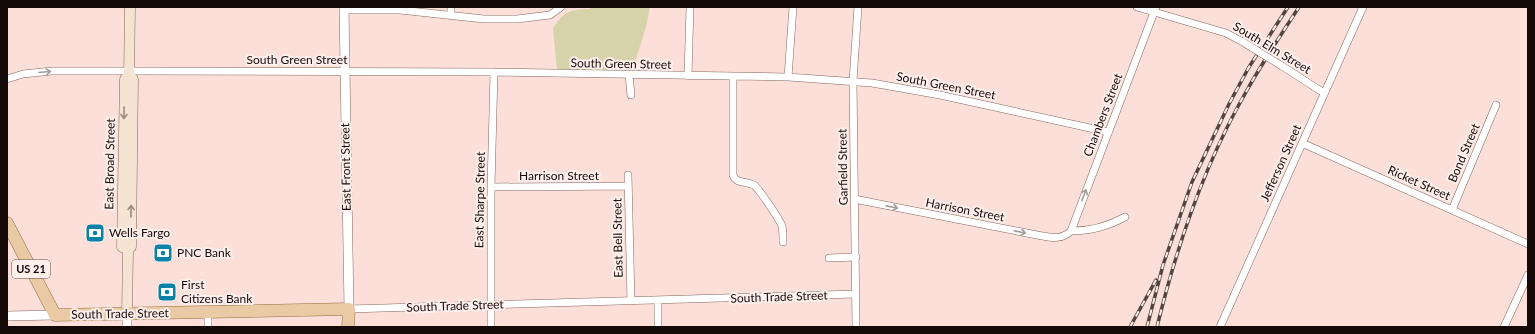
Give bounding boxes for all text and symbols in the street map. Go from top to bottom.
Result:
street label: South Elm Street [1231,18,1315,77]
street label: South Green Street [247,52,348,67]
street label: South Green Street [570,55,672,72]
one-way arrow [38,68,51,75]
street label: South Green Street [895,69,998,103]
street label: Chambers Street [1080,71,1126,158]
one-way arrow [120,106,128,119]
street label: East Broad Street [101,118,118,210]
street label: Bond Street [1444,120,1483,185]
street label: Jefferson Street [1257,121,1305,204]
street label: East Front Street [337,122,354,211]
street label: Garfield Street [834,128,851,205]
street label: East Sharpe Street [471,151,488,248]
street label: Ricket Street [1386,162,1454,203]
street label: Harrison Street [519,168,600,183]
one-way arrow [1081,189,1089,201]
street label: Harrison Street [924,195,1006,225]
street label: East Bell Street [609,197,626,278]
one-way arrow [886,203,899,211]
one-way arrow [127,205,135,218]
bank icon: Wells Fargo [84,222,106,244]
place label: Wells Fargo [109,225,170,240]
one-way arrow [1013,228,1026,236]
bank icon: PNC Bank [152,242,174,264]
place label: PNC Bank [177,245,232,260]
road number: US 21 [12,260,50,278]
place label: First Citizens Bank [181,277,253,306]
bank icon: First Citizens Bank [156,281,178,303]
street label: South Trade Street [730,287,829,306]
street label: South Trade Street [406,296,505,315]
street label: South Trade Street [71,305,170,322]

